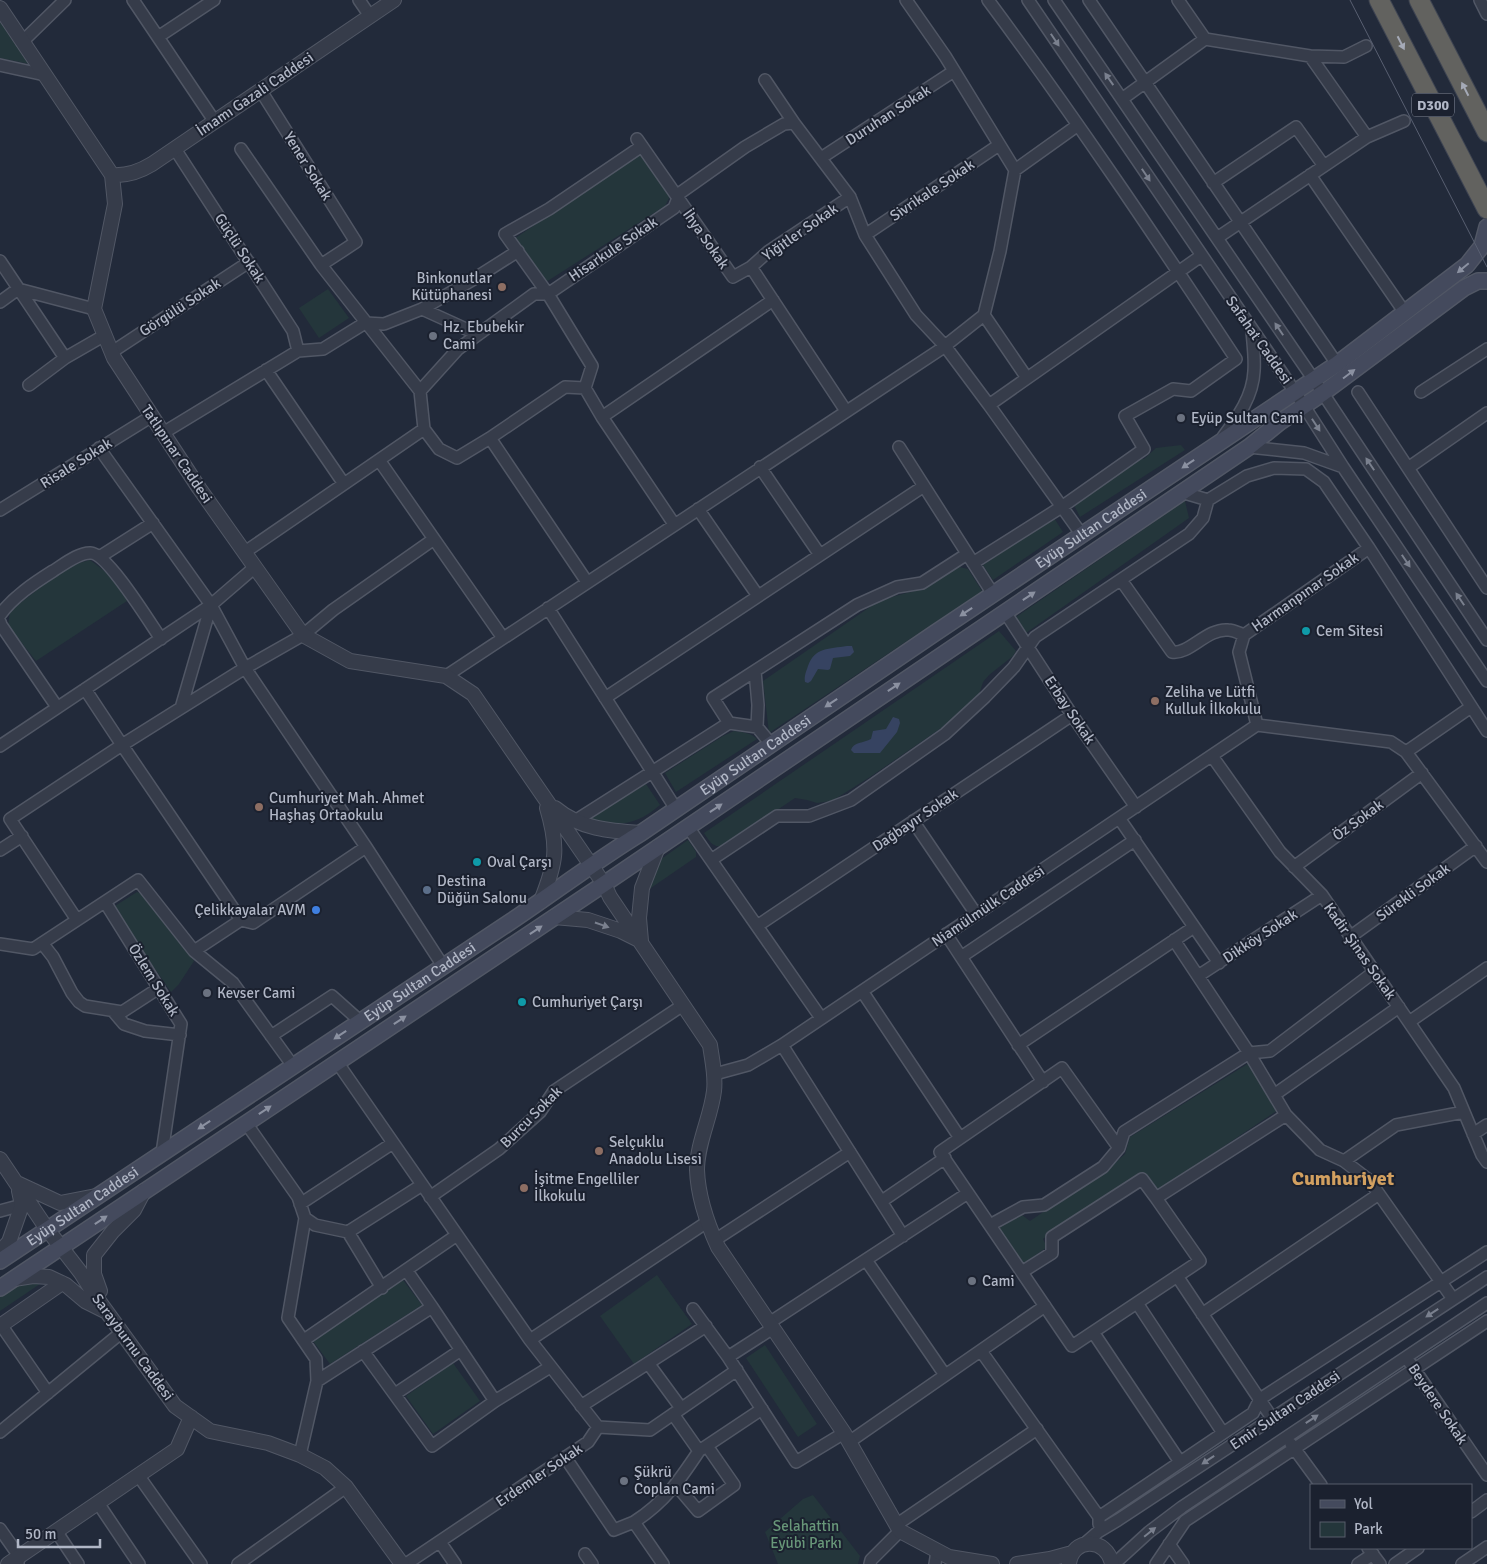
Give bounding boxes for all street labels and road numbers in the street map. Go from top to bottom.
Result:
street label: İmamı Gazali Caddesi [193,48,317,140]
street label: Duruhan Sokak [842,81,934,149]
road number: D300 [1412,94,1454,116]
street label: Yener Sokak [280,128,336,204]
street label: Sivrikale Sokak [886,155,978,225]
street label: Yiğitler Sokak [759,199,842,265]
street label: İhya Sokak [679,206,733,273]
street label: Güçlü Sokak [211,210,269,287]
street label: Hisarkule Sokak [565,212,661,285]
street label: Görgülü Sokak [136,274,224,340]
street label: Safahat Caddesi [1222,293,1296,387]
street label: Tatlıpınar Caddesi [138,401,216,507]
street label: Risale Sokak [37,434,116,492]
street label: Eyüp Sultan Caddesi [1032,485,1150,572]
street label: Harmanpınar Sokak [1248,548,1362,636]
street label: Erbay Sokak [1041,672,1100,748]
street label: Eyüp Sultan Caddesi [696,711,814,799]
street label: Dağbayır Sokak [869,785,962,855]
street label: Öz Sokak [1329,795,1387,844]
street label: Sürekli Sokak [1372,859,1454,925]
street label: Niamülmülk Caddesi [928,862,1048,950]
street label: Kadir Şinas Sokak [1320,899,1400,1003]
street label: Dikköy Sokak [1219,905,1301,967]
street label: Eyüp Sultan Caddesi [360,938,479,1026]
street label: Özlem Sokak [125,940,184,1020]
street label: Burcu Sokak [496,1082,566,1152]
street label: Eyüp Sultan Caddesi [23,1163,142,1250]
street label: Sarayburnu Caddesi [88,1290,178,1404]
street label: Beydere Sokak [1404,1360,1472,1448]
street label: Emir Sultan Caddesi [1227,1366,1343,1454]
street label: Erdemler Sokak [492,1439,586,1511]

